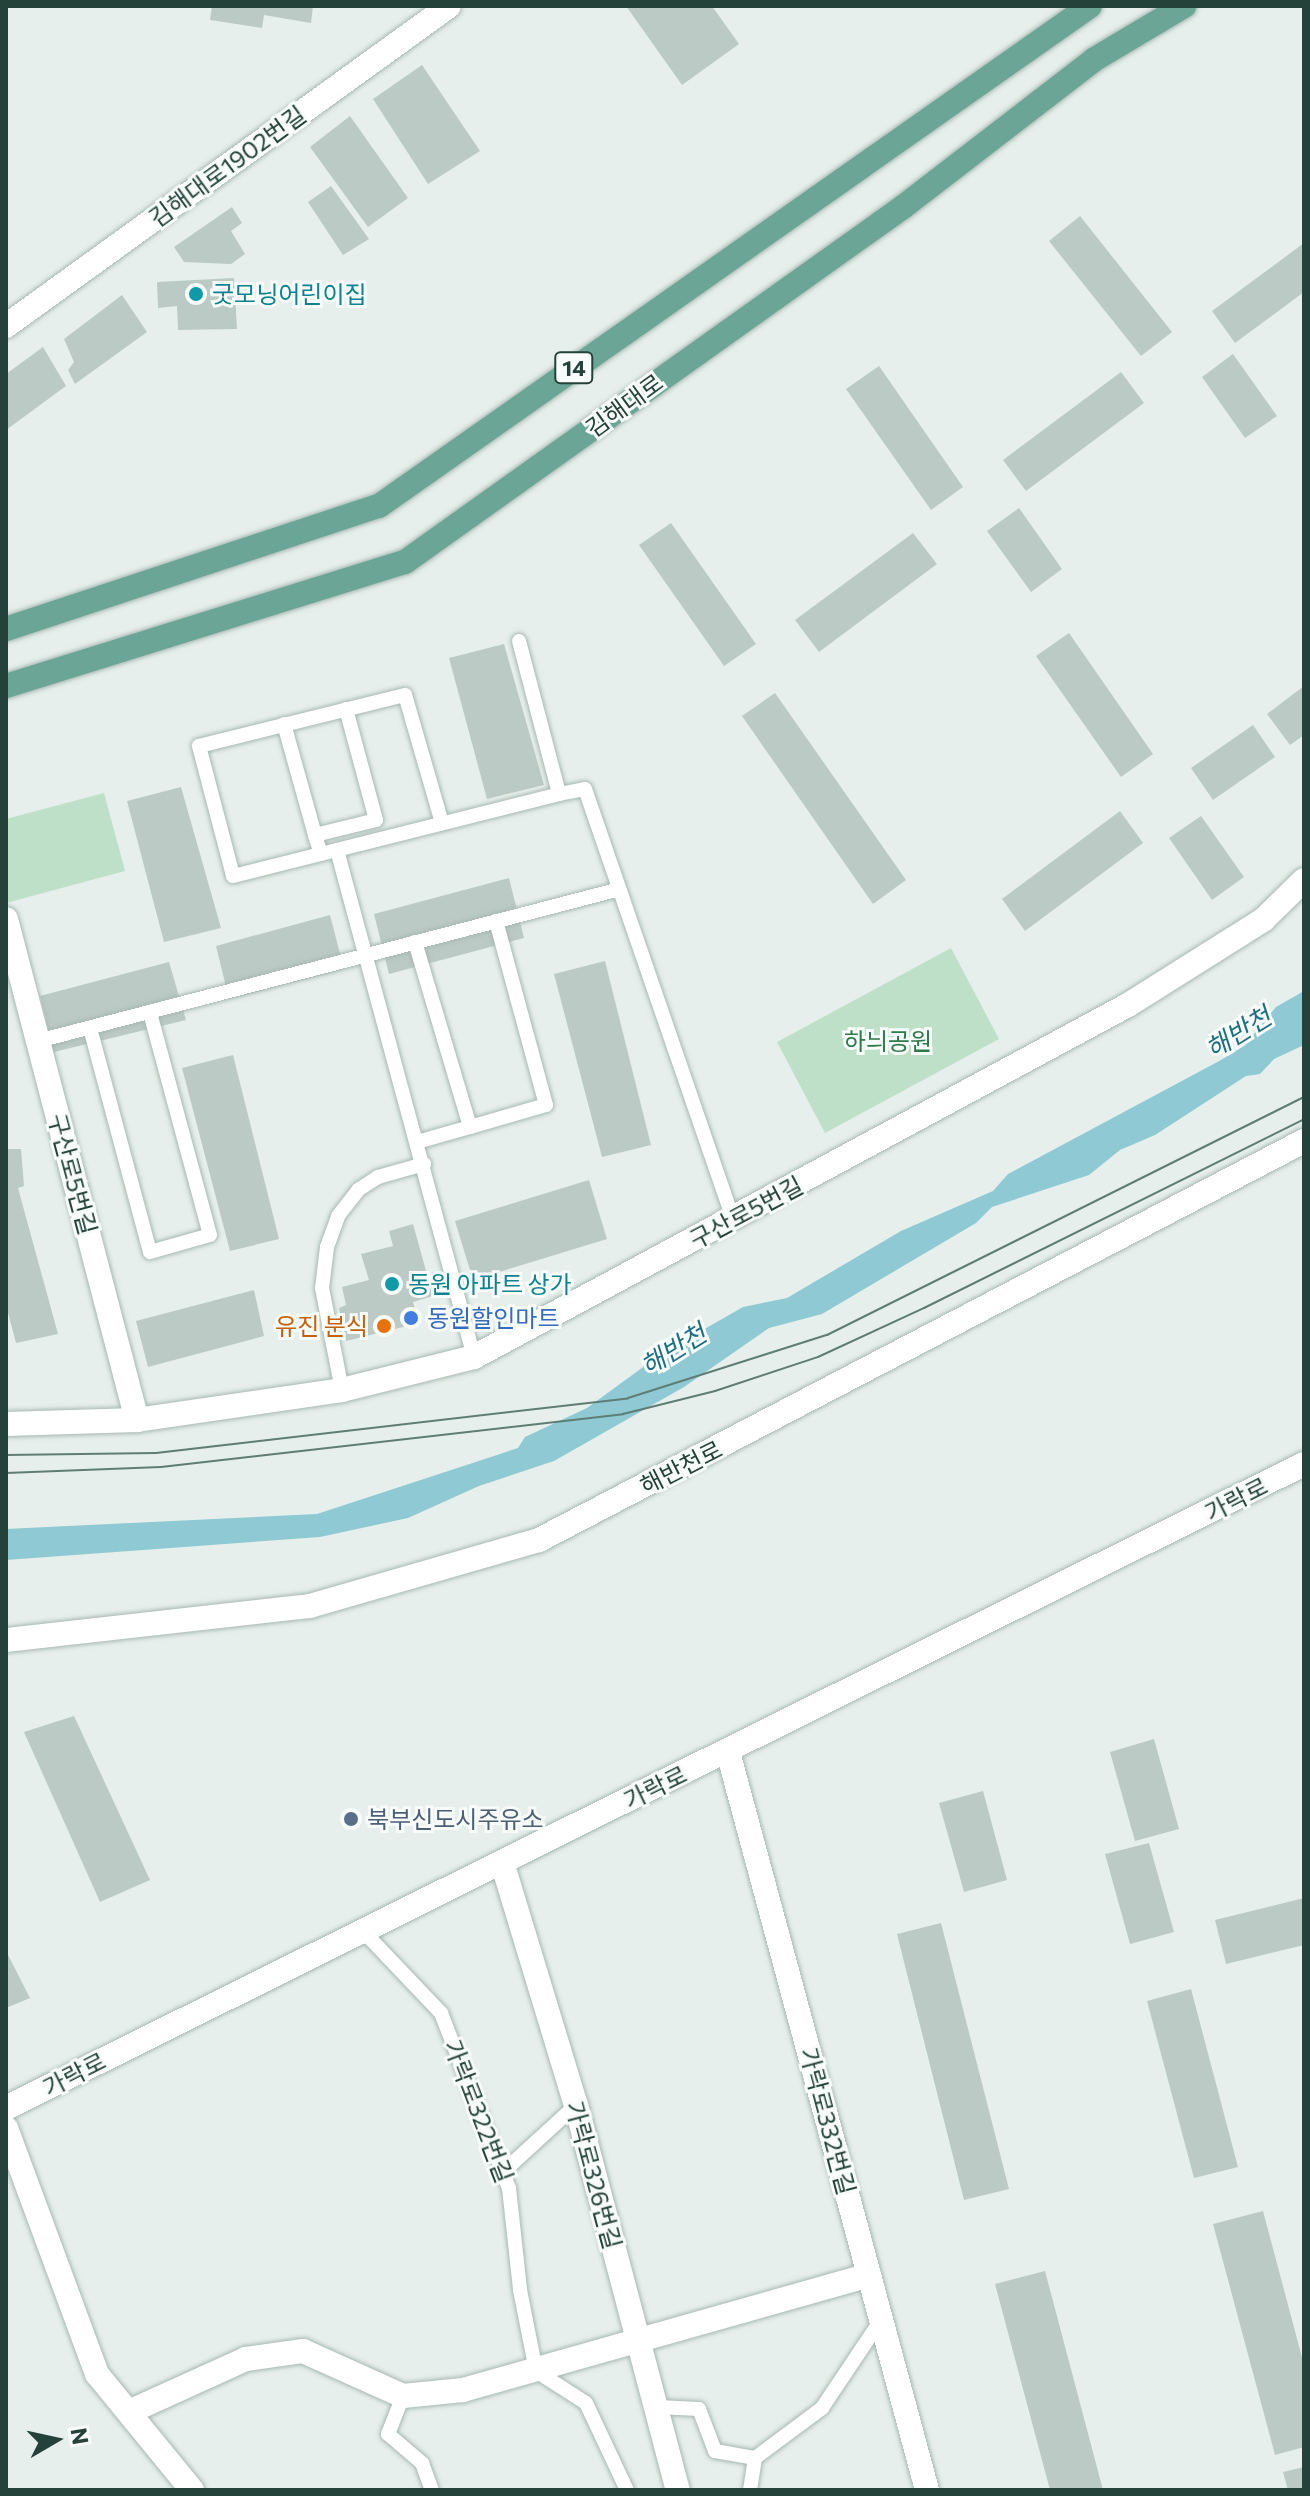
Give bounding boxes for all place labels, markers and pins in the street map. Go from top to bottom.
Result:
place label: 굿모닝어린이집 [212,280,367,308]
marker: 굿모닝어린이집 [187,285,205,303]
place label: 동원 아파트 상가 [408,1270,572,1298]
marker: 동원 아파트 상가 [383,1275,401,1293]
place label: 동원할인마트 [427,1304,559,1332]
marker: 동원할인마트 [402,1309,420,1327]
place label: 유진 분식 [275,1312,368,1340]
marker: 유진 분식 [375,1317,393,1335]
place label: 북부신도시주유소 [367,1805,544,1833]
marker: 북부신도시주유소 [342,1810,360,1828]

